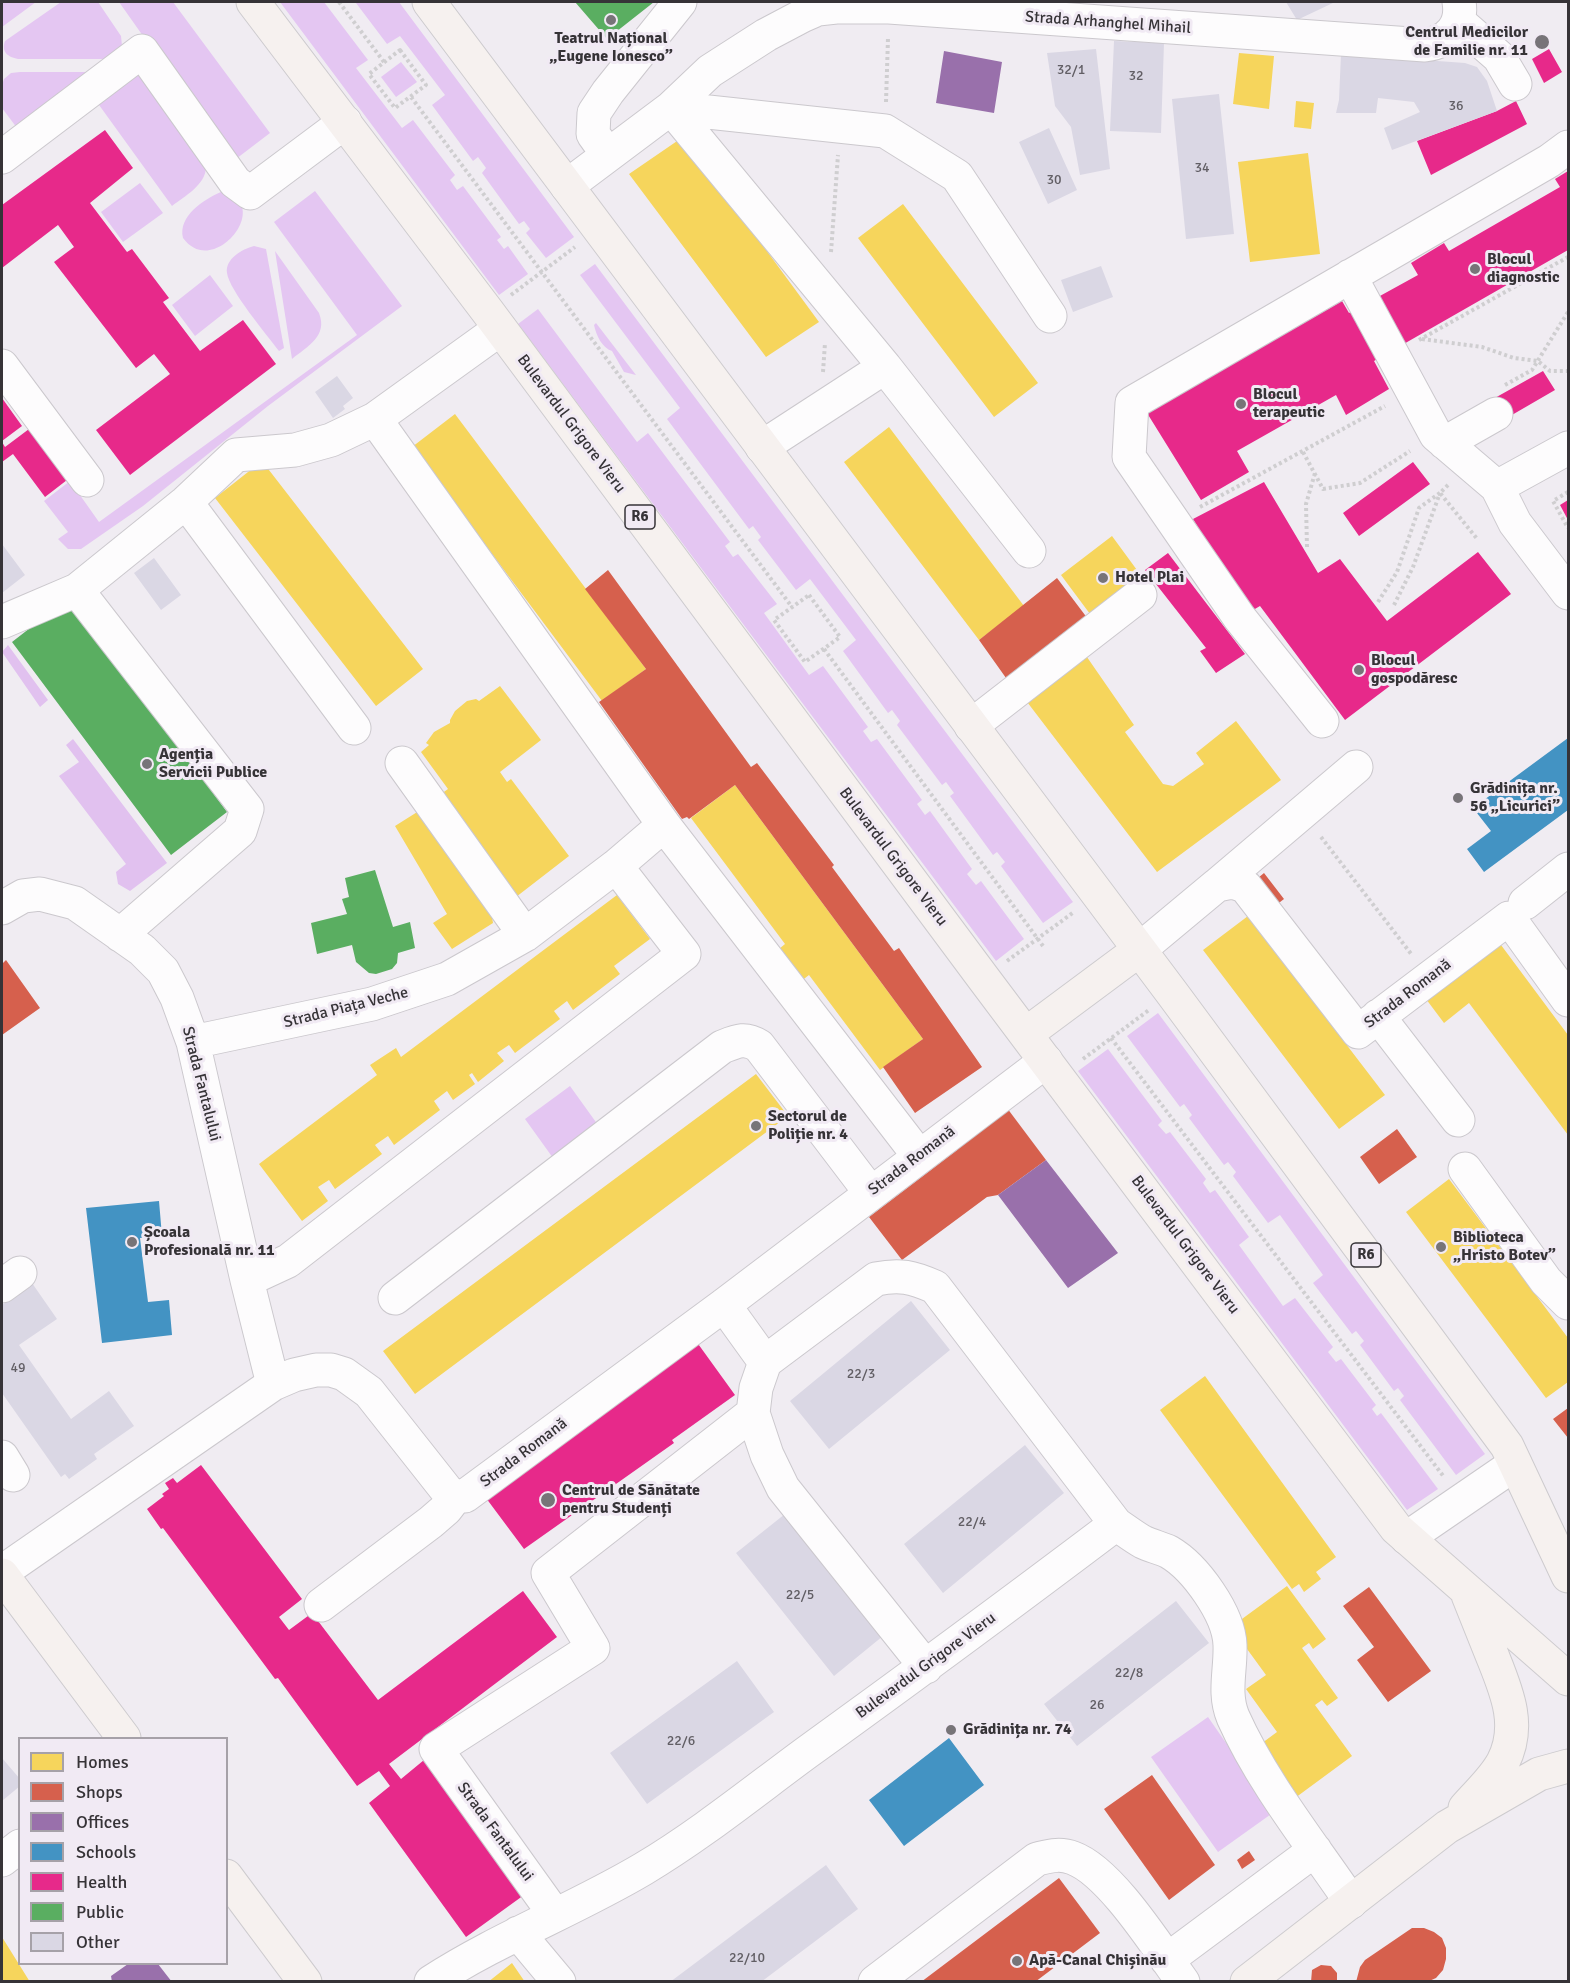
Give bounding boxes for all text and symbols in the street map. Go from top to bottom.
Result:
street label: Strada Arhanghel Mihail [1024,8,1192,38]
marker: Teatrul Național „Eugene Ionesco” [604,13,618,27]
place label: Centrul Medicilor de Familie nr. 11 [1405,23,1528,61]
place label: Teatrul Național „Eugene Ionesco” [549,29,673,67]
marker: Centrul Medicilor de Familie nr. 11 [1533,33,1551,51]
house number: 32/1 [1057,62,1085,78]
house number: 32 [1128,68,1144,84]
house number: 36 [1448,98,1464,114]
house number: 34 [1194,160,1210,176]
house number: 30 [1046,172,1062,188]
place label: Blocul diagnostic [1487,250,1560,288]
marker: Blocul diagnostic [1468,262,1482,276]
street label: Bulevardul Grigore Vieru [513,351,629,497]
place label: Blocul terapeutic [1253,385,1325,423]
marker: Blocul terapeutic [1234,397,1248,411]
road number: R6 [625,505,655,529]
place label: Hotel Plai [1115,568,1184,588]
marker: Hotel Plai [1096,571,1110,585]
place label: Blocul gospodăresc [1371,651,1458,689]
marker: Blocul gospodăresc [1352,663,1366,677]
place label: Agenția Servicii Publice [159,745,267,783]
marker: Agenția Servicii Publice [140,757,154,771]
place label: Grădinița nr. 56 „Licurici” [1470,779,1560,817]
street label: Bulevardul Grigore Vieru [835,784,951,930]
marker: Grădinița nr. 56 „Licurici” [1451,791,1465,805]
street label: Strada Romană [1361,955,1455,1033]
street label: Strada Piața Veche [282,983,410,1033]
street label: Strada Fantalului [177,1025,225,1143]
place label: Sectorul de Poliție nr. 4 [768,1107,848,1145]
marker: Sectorul de Poliție nr. 4 [749,1119,763,1133]
street label: Strada Romană [865,1122,959,1200]
street label: Bulevardul Grigore Vieru [1127,1172,1243,1318]
place label: Școala Profesională nr. 11 [144,1223,275,1261]
place label: Biblioteca „Hristo Botev” [1453,1228,1556,1266]
marker: Școala Profesională nr. 11 [125,1235,139,1249]
marker: Biblioteca „Hristo Botev” [1434,1240,1448,1254]
road number: R6 [1351,1243,1381,1267]
house number: 49 [10,1360,26,1376]
house number: 22/3 [847,1366,875,1382]
street label: Strada Romană [477,1414,571,1492]
place label: Centrul de Sănătate pentru Studenți [562,1481,700,1519]
marker: Centrul de Sănătate pentru Studenți [539,1491,557,1509]
house number: 22/4 [958,1514,986,1530]
house number: 22/5 [786,1587,814,1603]
street label: Bulevardul Grigore Vieru [852,1609,1000,1723]
house number: 22/8 [1115,1665,1143,1681]
house number: 26 [1089,1697,1105,1713]
place label: Grădinița nr. 74 [963,1720,1072,1740]
marker: Grădinița nr. 74 [944,1723,958,1737]
house number: 22/6 [667,1733,695,1749]
legend [18,1737,228,1965]
text: Homes [76,1751,129,1773]
street label: Strada Fantalului [453,1779,537,1885]
text: Shops [76,1781,123,1803]
text: Offices [76,1811,129,1833]
text: Schools [76,1841,136,1863]
text: Health [76,1871,127,1893]
text: Public [76,1901,124,1923]
text: Other [76,1931,120,1953]
house number: 22/10 [729,1950,765,1966]
place label: Apă-Canal Chișinău [1029,1951,1166,1971]
marker: Apă-Canal Chișinău [1010,1954,1024,1968]

